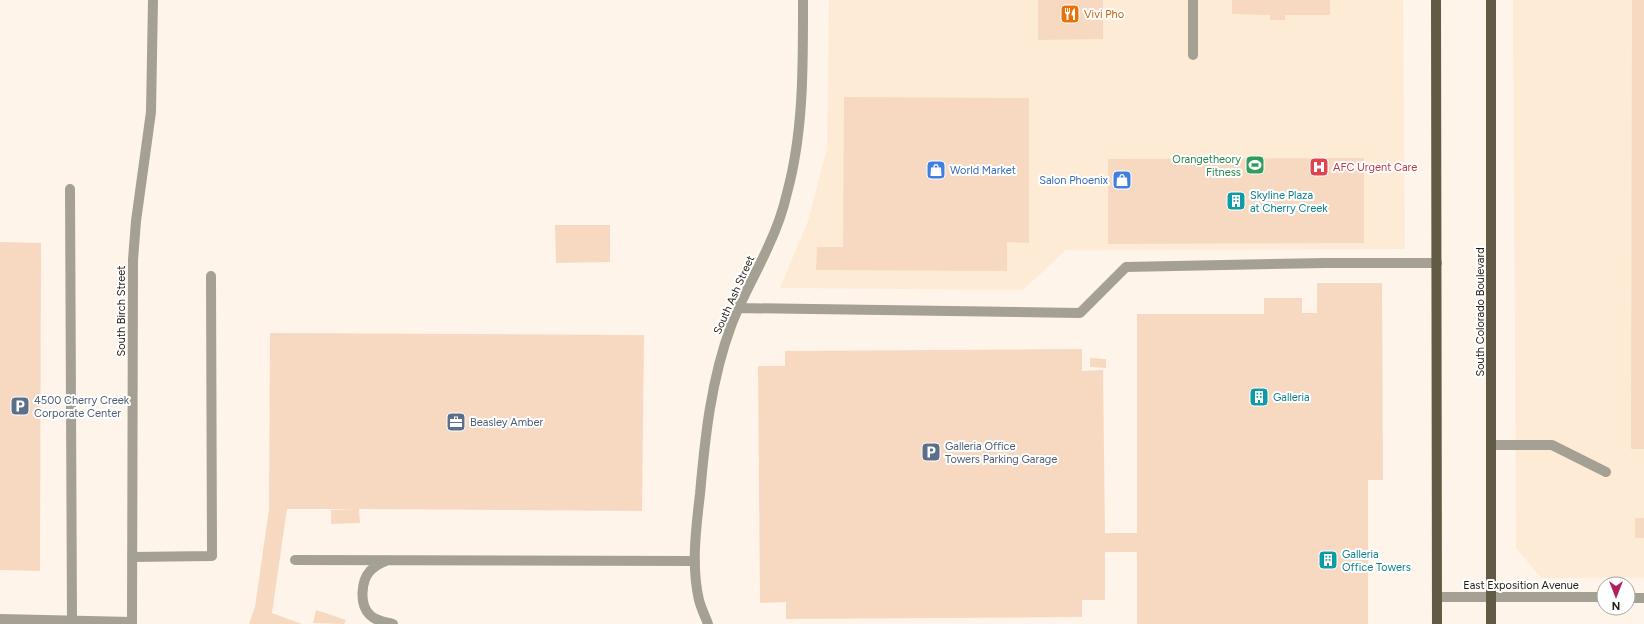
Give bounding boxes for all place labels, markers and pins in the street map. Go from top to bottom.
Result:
restaurant icon: Vivi Pho [1059,3,1081,25]
place label: Vivi Pho [1084,8,1124,21]
place label: Orangetheory Fitness [1172,153,1241,179]
sports icon: Orangetheory Fitness [1244,154,1266,176]
hospital icon: AFC Urgent Care [1308,156,1330,178]
shop icon: World Market [925,159,947,181]
place label: AFC Urgent Care [1333,161,1417,174]
place label: World Market [950,164,1016,177]
shop icon: Salon Phoenix [1111,169,1133,191]
place label: Salon Phoenix [1039,174,1109,187]
place label: Skyline Plaza at Cherry Creek [1250,189,1328,215]
building icon: Skyline Plaza at Cherry Creek [1225,190,1247,212]
building icon: Galleria [1248,386,1270,408]
place label: Galleria [1273,391,1310,404]
place label: 4500 Cherry Creek Corporate Center [34,394,130,420]
parking icon: 4500 Cherry Creek Corporate Center [9,395,31,417]
office icon: Beasley Amber [445,411,467,433]
place label: Beasley Amber [470,416,544,429]
place label: Galleria Office Towers Parking Garage [945,440,1057,466]
parking icon: Galleria Office Towers Parking Garage [920,441,942,463]
place label: Galleria Office Towers [1342,548,1411,574]
building icon: Galleria Office Towers [1317,549,1339,571]

